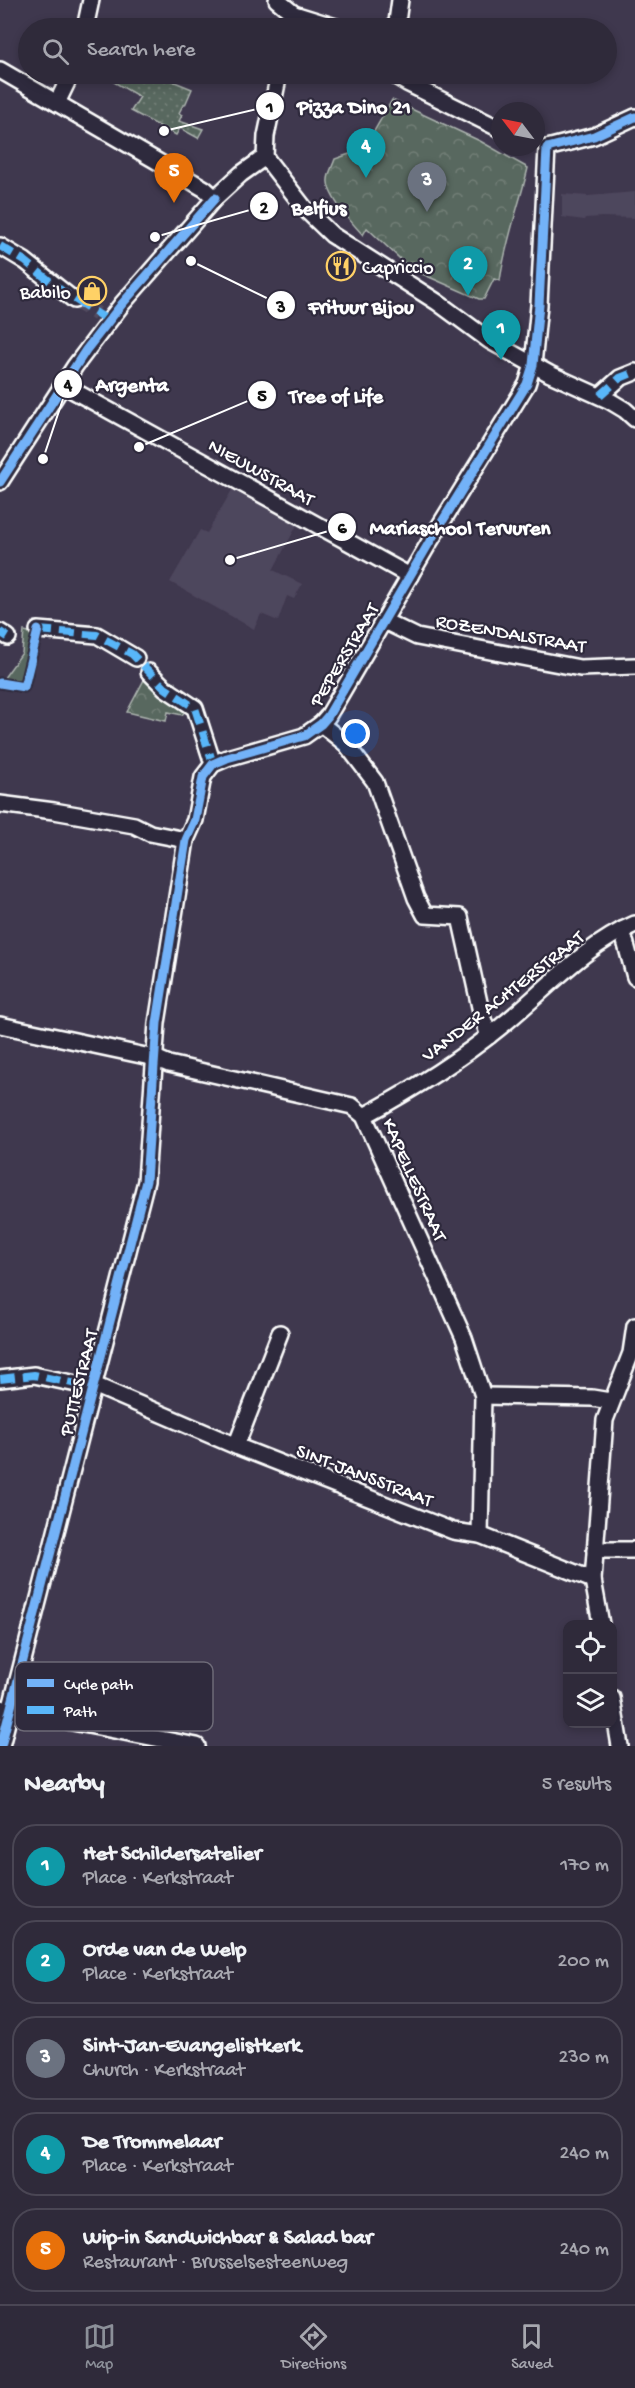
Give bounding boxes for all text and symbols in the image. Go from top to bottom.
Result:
search box [18,18,617,84]
icon: search [39,35,72,68]
text: Search here [87,38,195,64]
callout: Pizza Dino 21 [255,86,423,125]
text: Pizza Dino 21 [296,97,411,122]
text: 1 [265,98,274,119]
north arrow [491,102,545,156]
pin: 4 [346,128,386,178]
pin: 5 [154,154,194,203]
pin: 3 [408,162,446,212]
callout: Belfius [249,187,358,226]
text: Belfius [291,198,348,223]
text: 2 [260,199,269,220]
pin: 2 [448,246,488,296]
restaurant icon: Capriccio [325,250,357,282]
place label: Capriccio [362,258,434,281]
shop icon: Babilo [76,275,108,307]
place label: Babilo [19,283,71,306]
callout: Frituur Bijou [266,286,426,325]
text: Frituur Bijou [307,297,414,322]
text: 3 [275,298,286,319]
pin: 1 [482,310,520,360]
callout: Argenta [53,364,180,403]
text: Argenta [95,375,170,400]
callout: Tree of Life [247,375,395,414]
text: 4 [63,376,73,397]
text: Tree of Life [287,386,384,411]
text: 5 [257,387,267,408]
street label: NIEUWSTRAAT [203,435,318,513]
callout: Mariaschool Tervuren [327,508,563,547]
text: Mariaschool Tervuren [369,518,552,543]
text: 6 [337,519,347,540]
street label: PEPERSTRAAT [306,599,386,712]
street label: ROZENDALSTRAAT [434,611,588,660]
your location [341,719,370,748]
street label: VANDER ACHTERSTRAAT [417,926,591,1069]
street label: KAPELLESTRAAT [375,1115,451,1247]
street label: PUTTESTRAAT [56,1326,105,1440]
street label: SINT-JANSSTRAAT [292,1441,437,1514]
map controls [563,1620,617,1728]
button: locate [563,1620,617,1674]
legend [15,1662,213,1731]
button: layers [563,1674,617,1728]
text: Cycle path [64,1677,134,1696]
text: Path [63,1704,97,1723]
text: Nearby [24,1770,105,1801]
text: 5 results [542,1774,611,1797]
text: Het Schildersatelier [83,1842,262,1868]
text: 1 [41,1855,50,1878]
text: 170 m [560,1855,609,1878]
text: Place · Kerkstraat [83,1868,233,1891]
text: Orde van de Welp [83,1938,246,1964]
text: 2 [41,1951,50,1974]
text: 200 m [558,1951,609,1974]
text: Place · Kerkstraat [83,1964,233,1987]
text: Sint-Jan-Evangelistkerk [83,2034,301,2060]
text: 3 [40,2047,51,2070]
text: 230 m [559,2047,609,2070]
text: Church · Kerkstraat [83,2060,245,2083]
text: De Trommelaar [83,2130,221,2156]
text: 4 [41,2143,50,2166]
text: 240 m [559,2143,609,2166]
text: Place · Kerkstraat [83,2156,233,2179]
text: Wip-in Sandwichbar & Salad bar [83,2226,373,2252]
text: 5 [40,2239,51,2262]
text: 240 m [559,2239,609,2262]
text: Restaurant · Brusselsesteenweg [83,2252,348,2275]
tab: Map [83,2320,116,2375]
tab: Directions [281,2320,346,2375]
tab: Saved [511,2320,552,2375]

